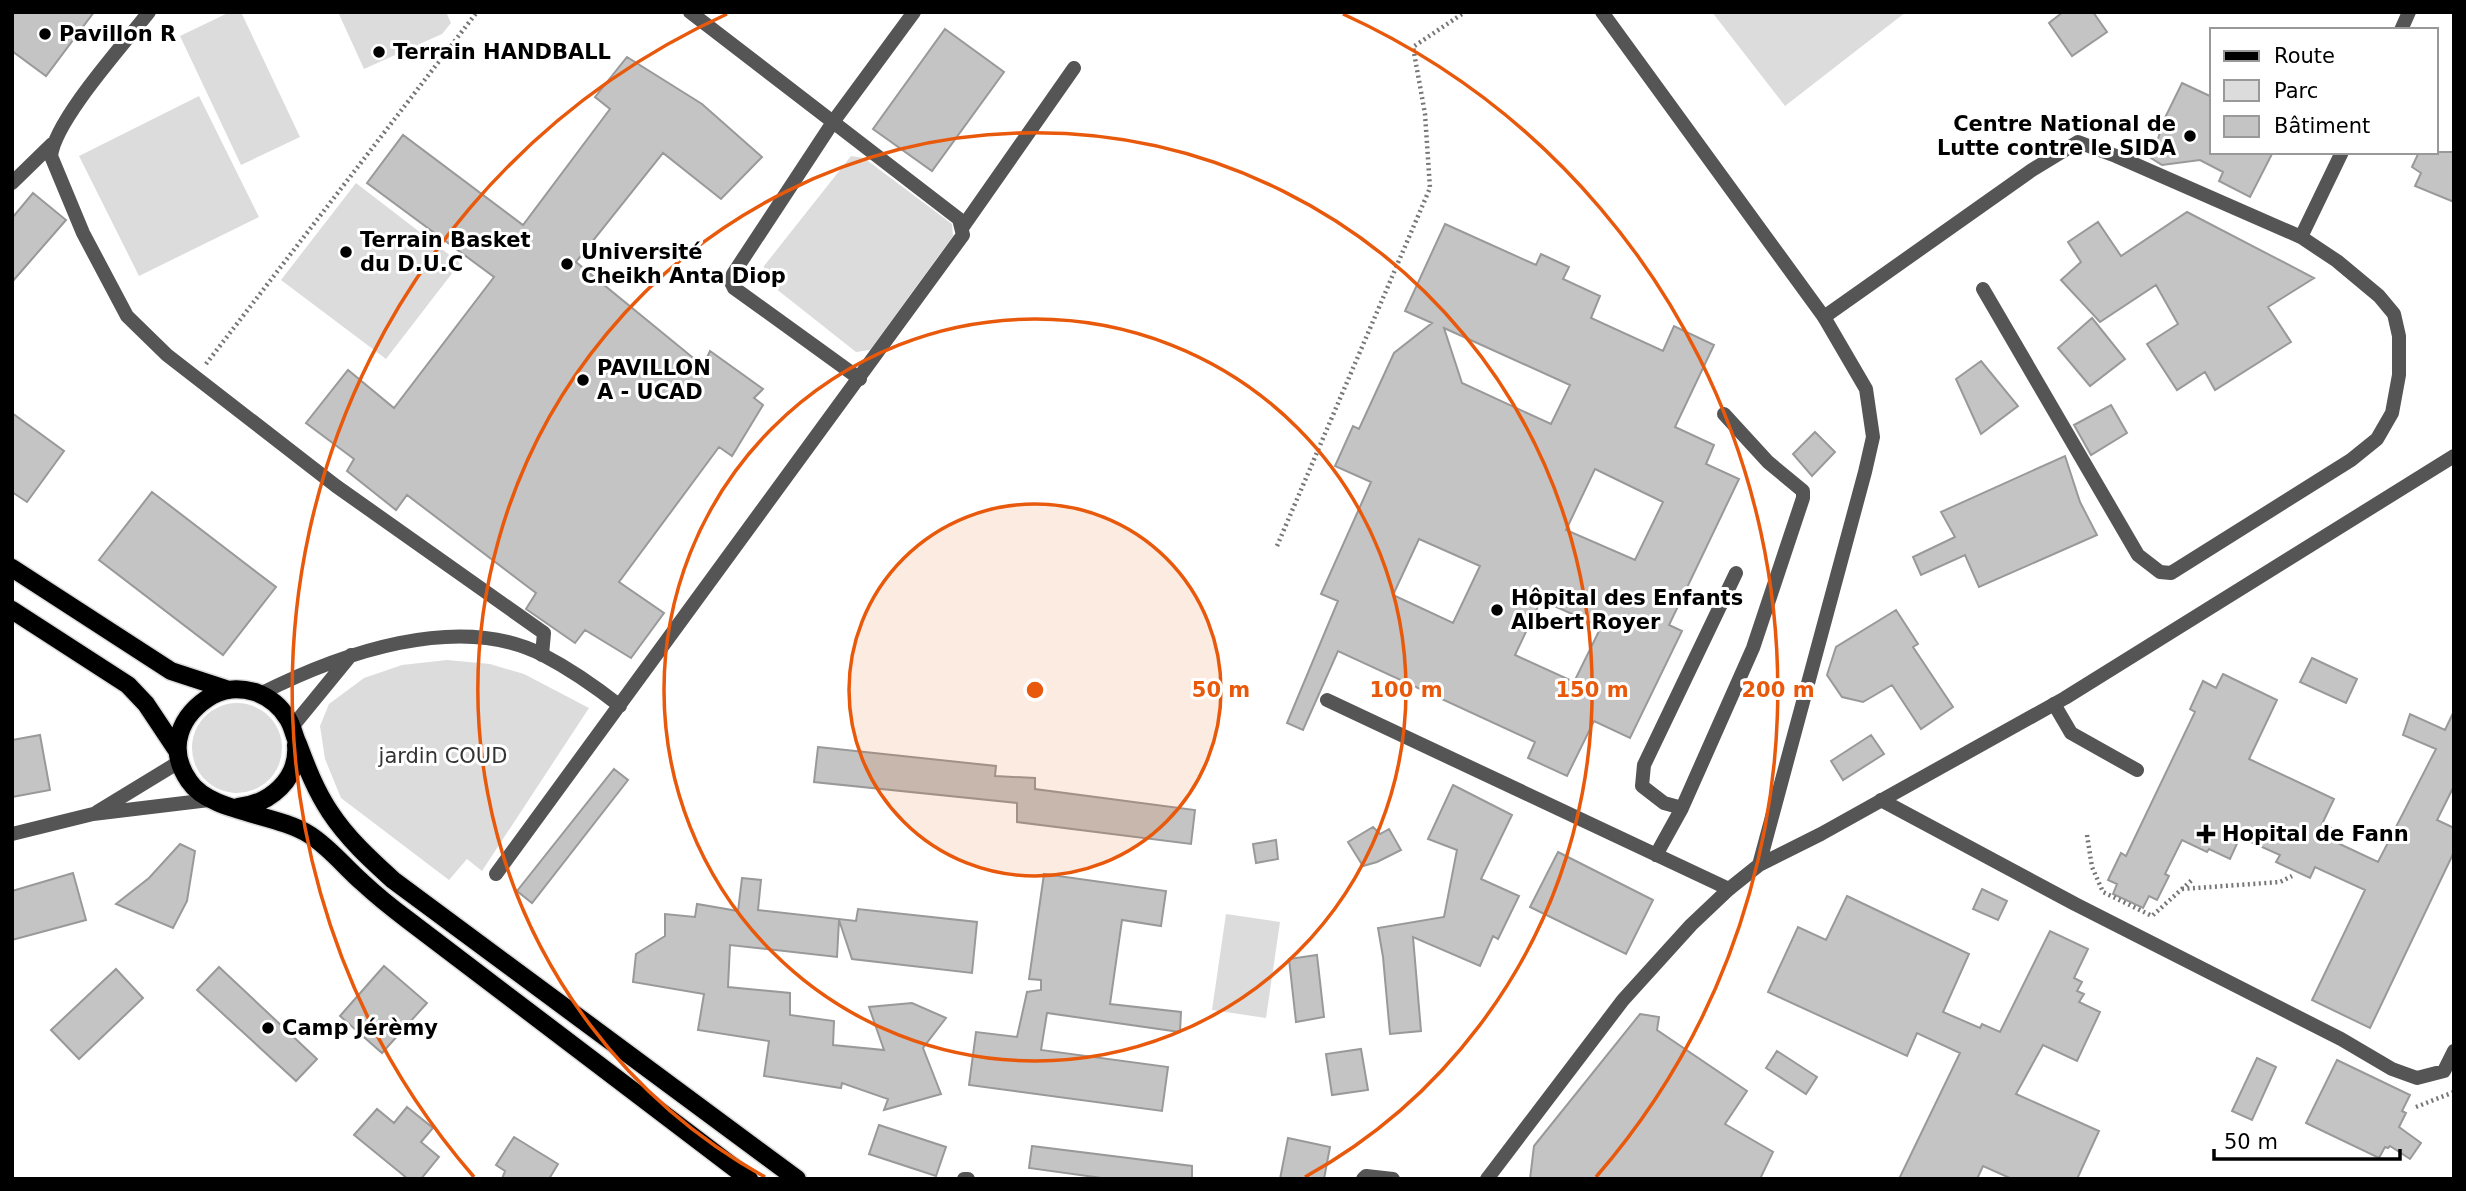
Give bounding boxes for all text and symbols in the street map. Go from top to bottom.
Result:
place label: Pavillon R [59,22,176,46]
marker: Pavillon R [37,26,53,42]
legend [2210,28,2438,154]
place label: Terrain HANDBALL [393,40,611,64]
marker: Terrain HANDBALL [371,44,387,60]
text: Route [2274,44,2335,68]
text: Parc [2274,79,2318,103]
place label: Centre National de Lutte contre le SIDA [1937,112,2177,160]
text: Bâtiment [2274,114,2370,138]
marker: Centre National de Lutte contre le SIDA [2182,128,2198,144]
place label: Terrain Basket du D.U.C [360,228,530,276]
place label: Université Cheikh Anta Diop [581,240,786,288]
marker: Terrain Basket du D.U.C [338,244,354,260]
marker: Université Cheikh Anta Diop [559,256,575,272]
place label: PAVILLON A - UCAD [597,356,711,404]
marker: PAVILLON A - UCAD [575,372,591,388]
place label: Hôpital des Enfants Albert Royer [1511,586,1743,634]
marker: Hôpital des Enfants Albert Royer [1489,602,1505,618]
centre of rings [1023,678,1047,702]
text: 50 m [1192,678,1250,702]
text: 100 m [1369,678,1443,702]
text: 150 m [1555,678,1629,702]
text: 200 m [1741,678,1815,702]
park label: jardin COUD [378,744,507,768]
place label: Hopital de Fann [2222,822,2409,846]
marker: Hopital de Fann [2196,824,2216,844]
place label: Camp Jérèmy [282,1016,438,1040]
marker: Camp Jérèmy [260,1020,276,1036]
scale bar [2214,1118,2400,1162]
text: 50 m [2224,1130,2278,1154]

